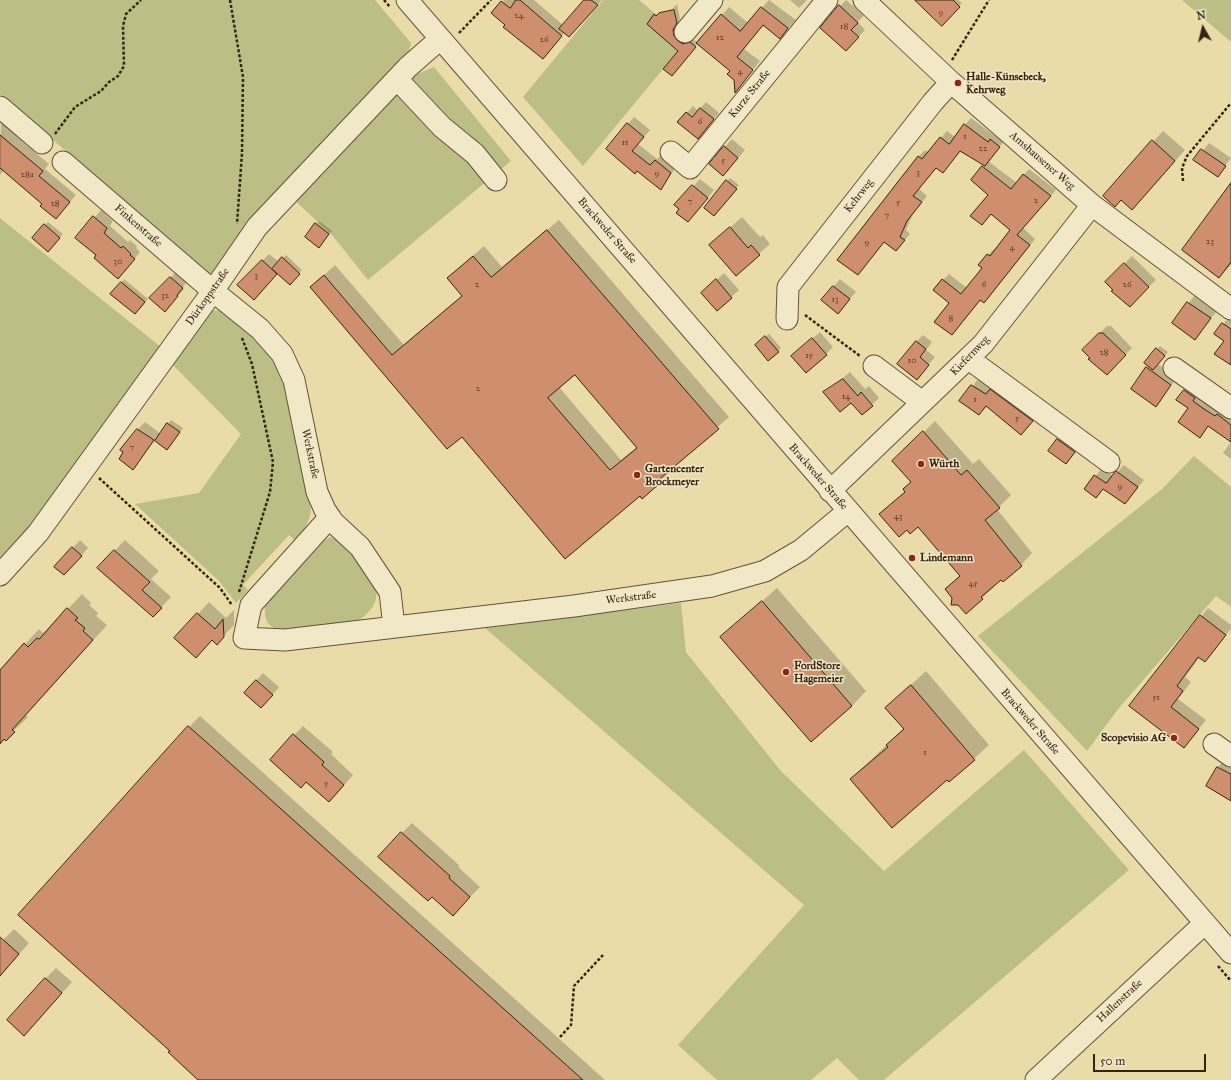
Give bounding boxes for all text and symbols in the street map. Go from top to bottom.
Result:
house number: 9 [939,8,943,18]
north arrow [1183,8,1223,48]
text: N [1196,9,1207,23]
house number: 24 [514,11,524,21]
house number: 18 [840,22,848,32]
house number: 12 [716,33,724,43]
house number: 26 [539,35,549,45]
street label: Kurze Straße [726,67,774,121]
house number: 4 [737,67,743,77]
place label: Halle-Künsebeck, Kehrweg [966,70,1046,96]
marker: Halle-Künsebeck, Kehrweg [953,78,963,88]
house number: 6 [698,117,702,127]
street label: Amshausener Weg [1006,129,1078,193]
house number: 1 [963,132,967,142]
house number: 11 [621,138,629,148]
house number: 22 [979,144,987,154]
house number: 5 [721,156,725,166]
house number: 3 [916,168,920,178]
house number: 9 [655,169,659,179]
house number: 28a [20,170,34,180]
street label: Kehrweg [842,176,876,216]
street label: Brackweder Straße [575,195,639,267]
house number: 2 [1034,196,1038,206]
house number: 7 [688,197,692,207]
house number: 5 [896,198,900,208]
house number: 28 [50,199,60,209]
street label: Finkenstraße [112,202,164,250]
house number: 7 [885,211,889,221]
house number: 23 [1206,237,1214,247]
house number: 9 [865,238,869,248]
house number: 4 [1009,243,1015,253]
house number: 30 [114,257,122,267]
street label: Dürkoppstraße [183,266,233,328]
house number: 3 [254,271,258,281]
house number: 2 [475,280,479,290]
house number: 6 [982,280,986,290]
house number: 26 [1122,280,1132,290]
house number: 32 [161,291,169,301]
house number: 13 [831,295,839,305]
house number: 8 [949,314,953,324]
street label: Kiefernweg [948,333,992,379]
house number: 28 [1099,348,1109,358]
house number: 15 [805,351,813,361]
house number: 10 [908,356,916,366]
house number: 2 [476,384,480,394]
house number: 14 [842,392,850,402]
house number: 1 [973,395,977,405]
house number: 5 [1015,414,1019,424]
street label: Werkstraße [298,428,322,480]
street label: Brackweder Straße [786,441,850,513]
house number: 7 [130,443,134,453]
place label: Würth [929,457,959,471]
marker: Würth [916,459,926,469]
place label: Gartencenter Brockmeyer [645,462,704,488]
marker: Gartencenter Brockmeyer [632,470,642,480]
house number: 9 [1118,482,1122,492]
house number: 43 [894,512,902,522]
place label: Lindemann [920,551,973,565]
marker: Lindemann [907,553,917,563]
house number: 45 [968,579,978,589]
street label: Werkstraße [605,588,657,608]
place label: FordStore Hagemeier [794,659,843,685]
marker: FordStore Hagemeier [781,667,791,677]
street label: Brackweder Straße [998,686,1062,758]
house number: 51 [1152,693,1160,703]
place label: Scopevisio AG [1101,731,1166,745]
marker: Scopevisio AG [1169,733,1179,743]
house number: 1 [923,748,927,758]
house number: 5 [324,779,328,789]
street label: Hallenstraße [1094,977,1146,1025]
scale bar [1095,1046,1208,1072]
text: 50 m [1100,1054,1125,1068]

